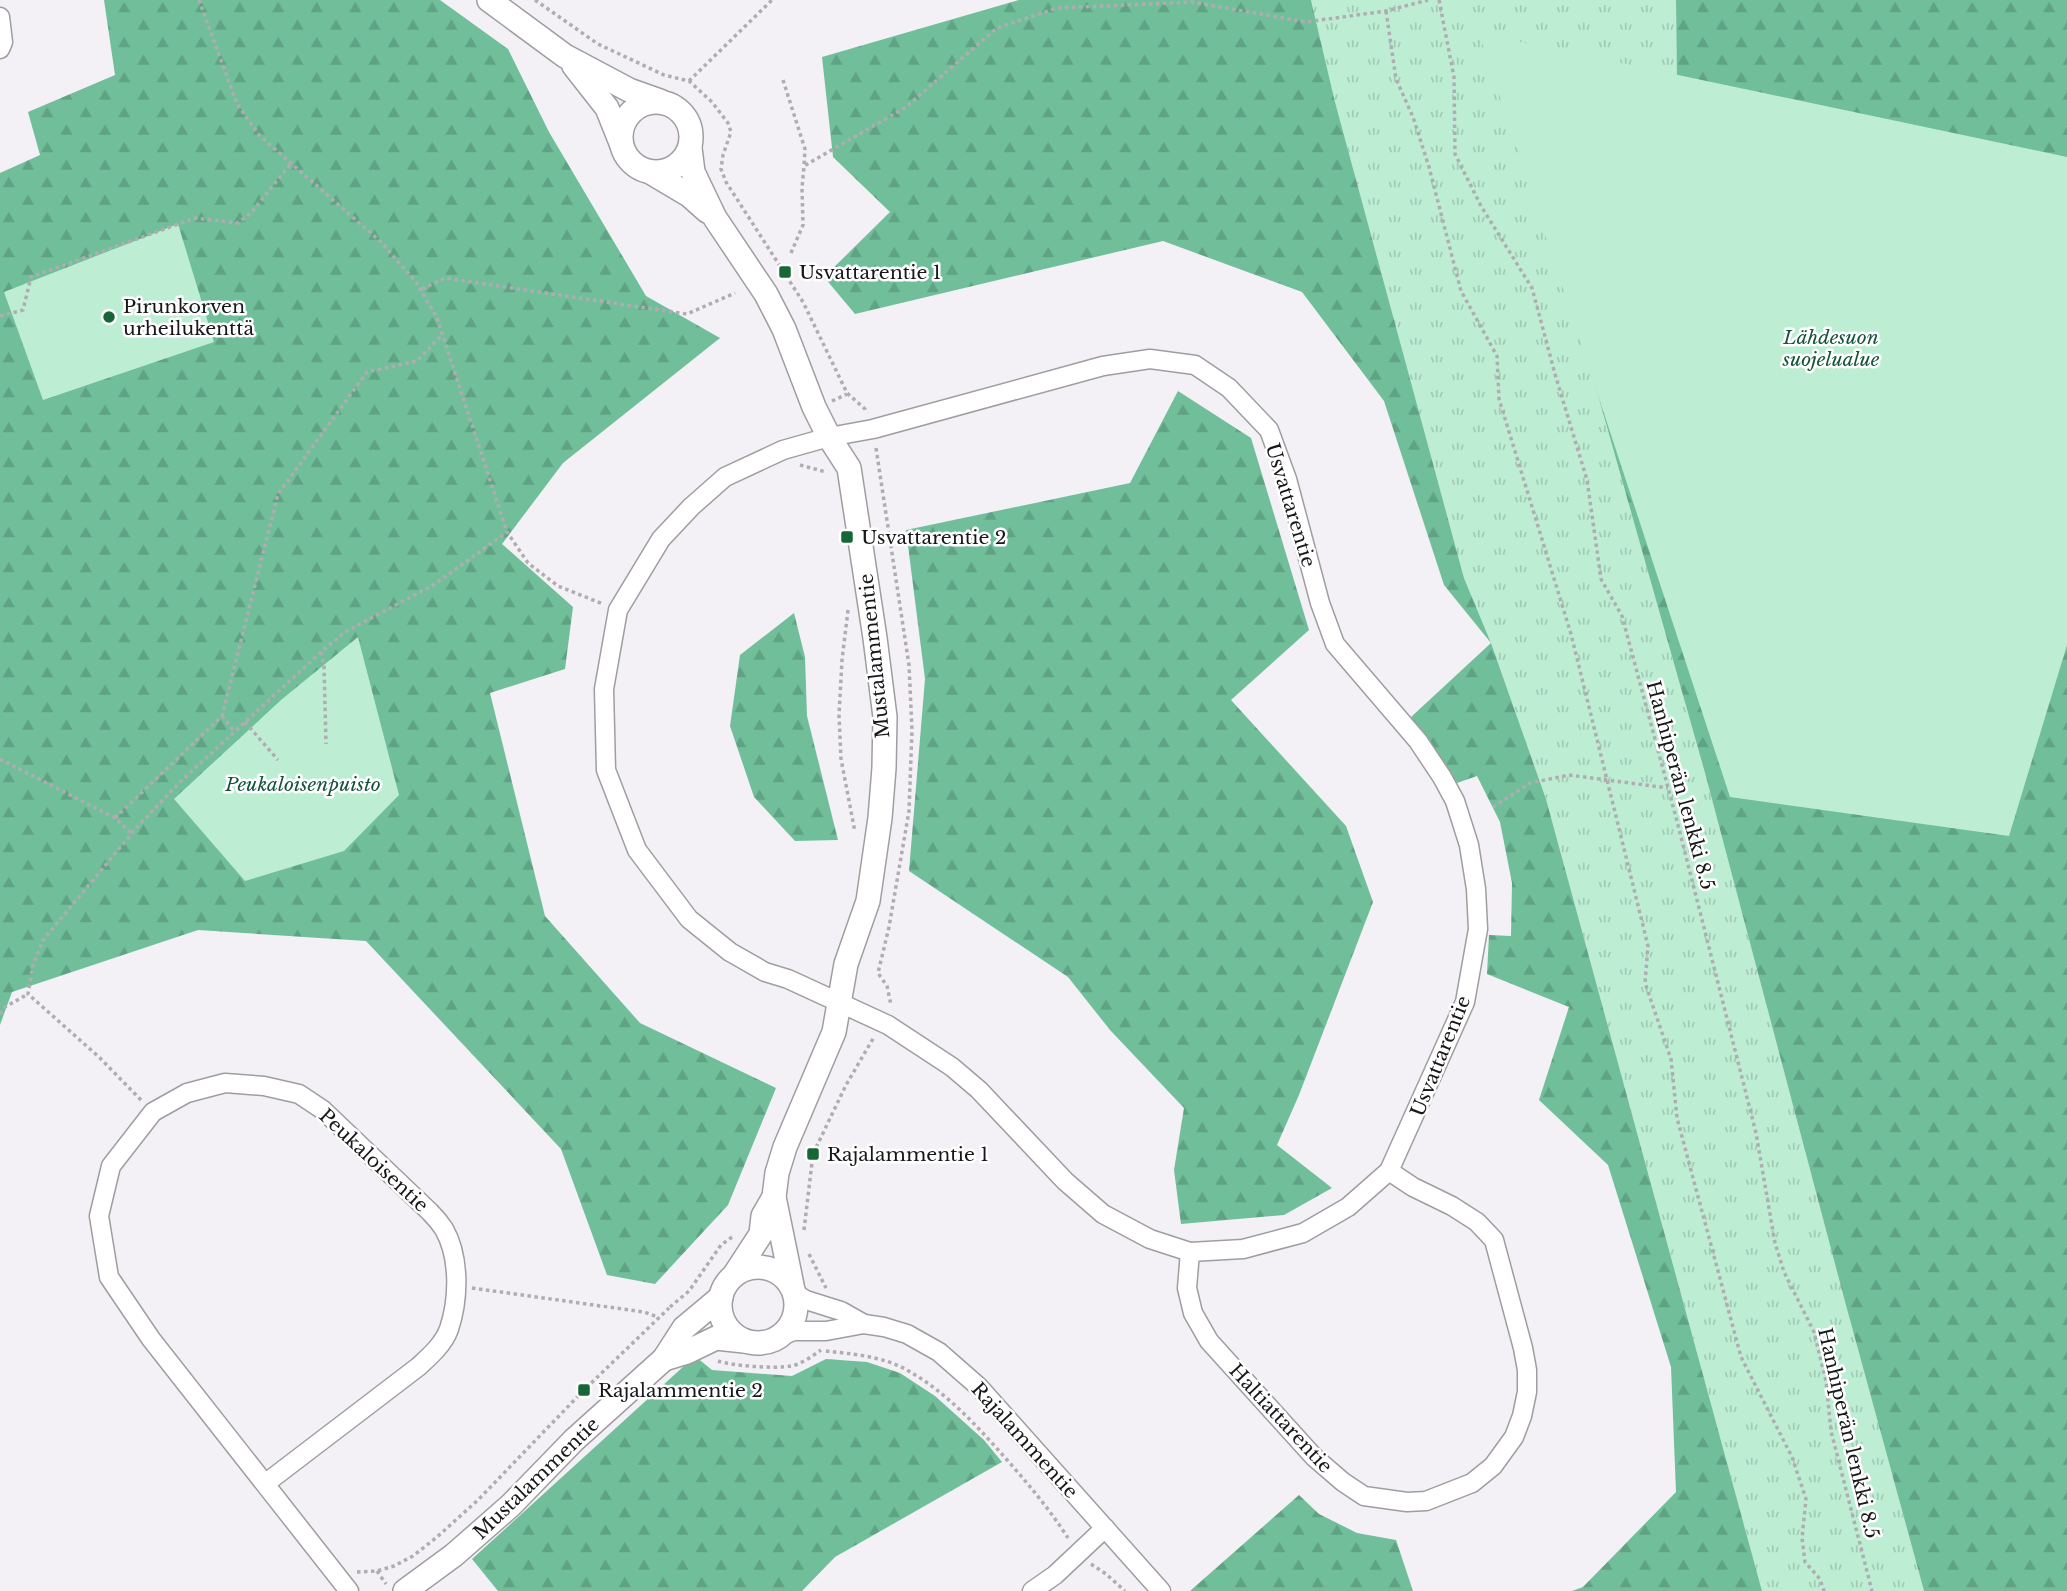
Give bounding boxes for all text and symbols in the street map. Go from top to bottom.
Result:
place label: Usvattarentie 1 [799,261,941,284]
marker: Usvattarentie 1 [777,264,793,280]
place label: Pirunkorven urheilukenttä [123,295,254,340]
marker: Pirunkorven urheilukenttä [101,309,117,325]
park label: Lähdesuon suojelualue [1782,326,1880,371]
street label: Usvattarentie [1261,440,1320,570]
place label: Usvattarentie 2 [861,526,1006,549]
marker: Usvattarentie 2 [839,529,855,545]
street label: Mustalammentie [854,572,895,739]
street label: Hanhiperän lenkki 8.5 [1642,678,1720,892]
park label: Peukaloisenpuisto [224,773,381,796]
street label: Usvattarentie [1406,992,1475,1120]
street label: Peukaloisentie [314,1104,433,1217]
place label: Rajalammentie 1 [827,1143,989,1166]
marker: Rajalammentie 1 [805,1146,821,1162]
street label: Hanhiperän lenkki 8.5 [1813,1326,1884,1541]
street label: Haltiattarentie [1224,1359,1337,1478]
street label: Rajalammentie [967,1378,1083,1503]
place label: Rajalammentie 2 [598,1379,763,1402]
marker: Rajalammentie 2 [576,1382,592,1398]
street label: Mustalammentie [469,1413,604,1544]

